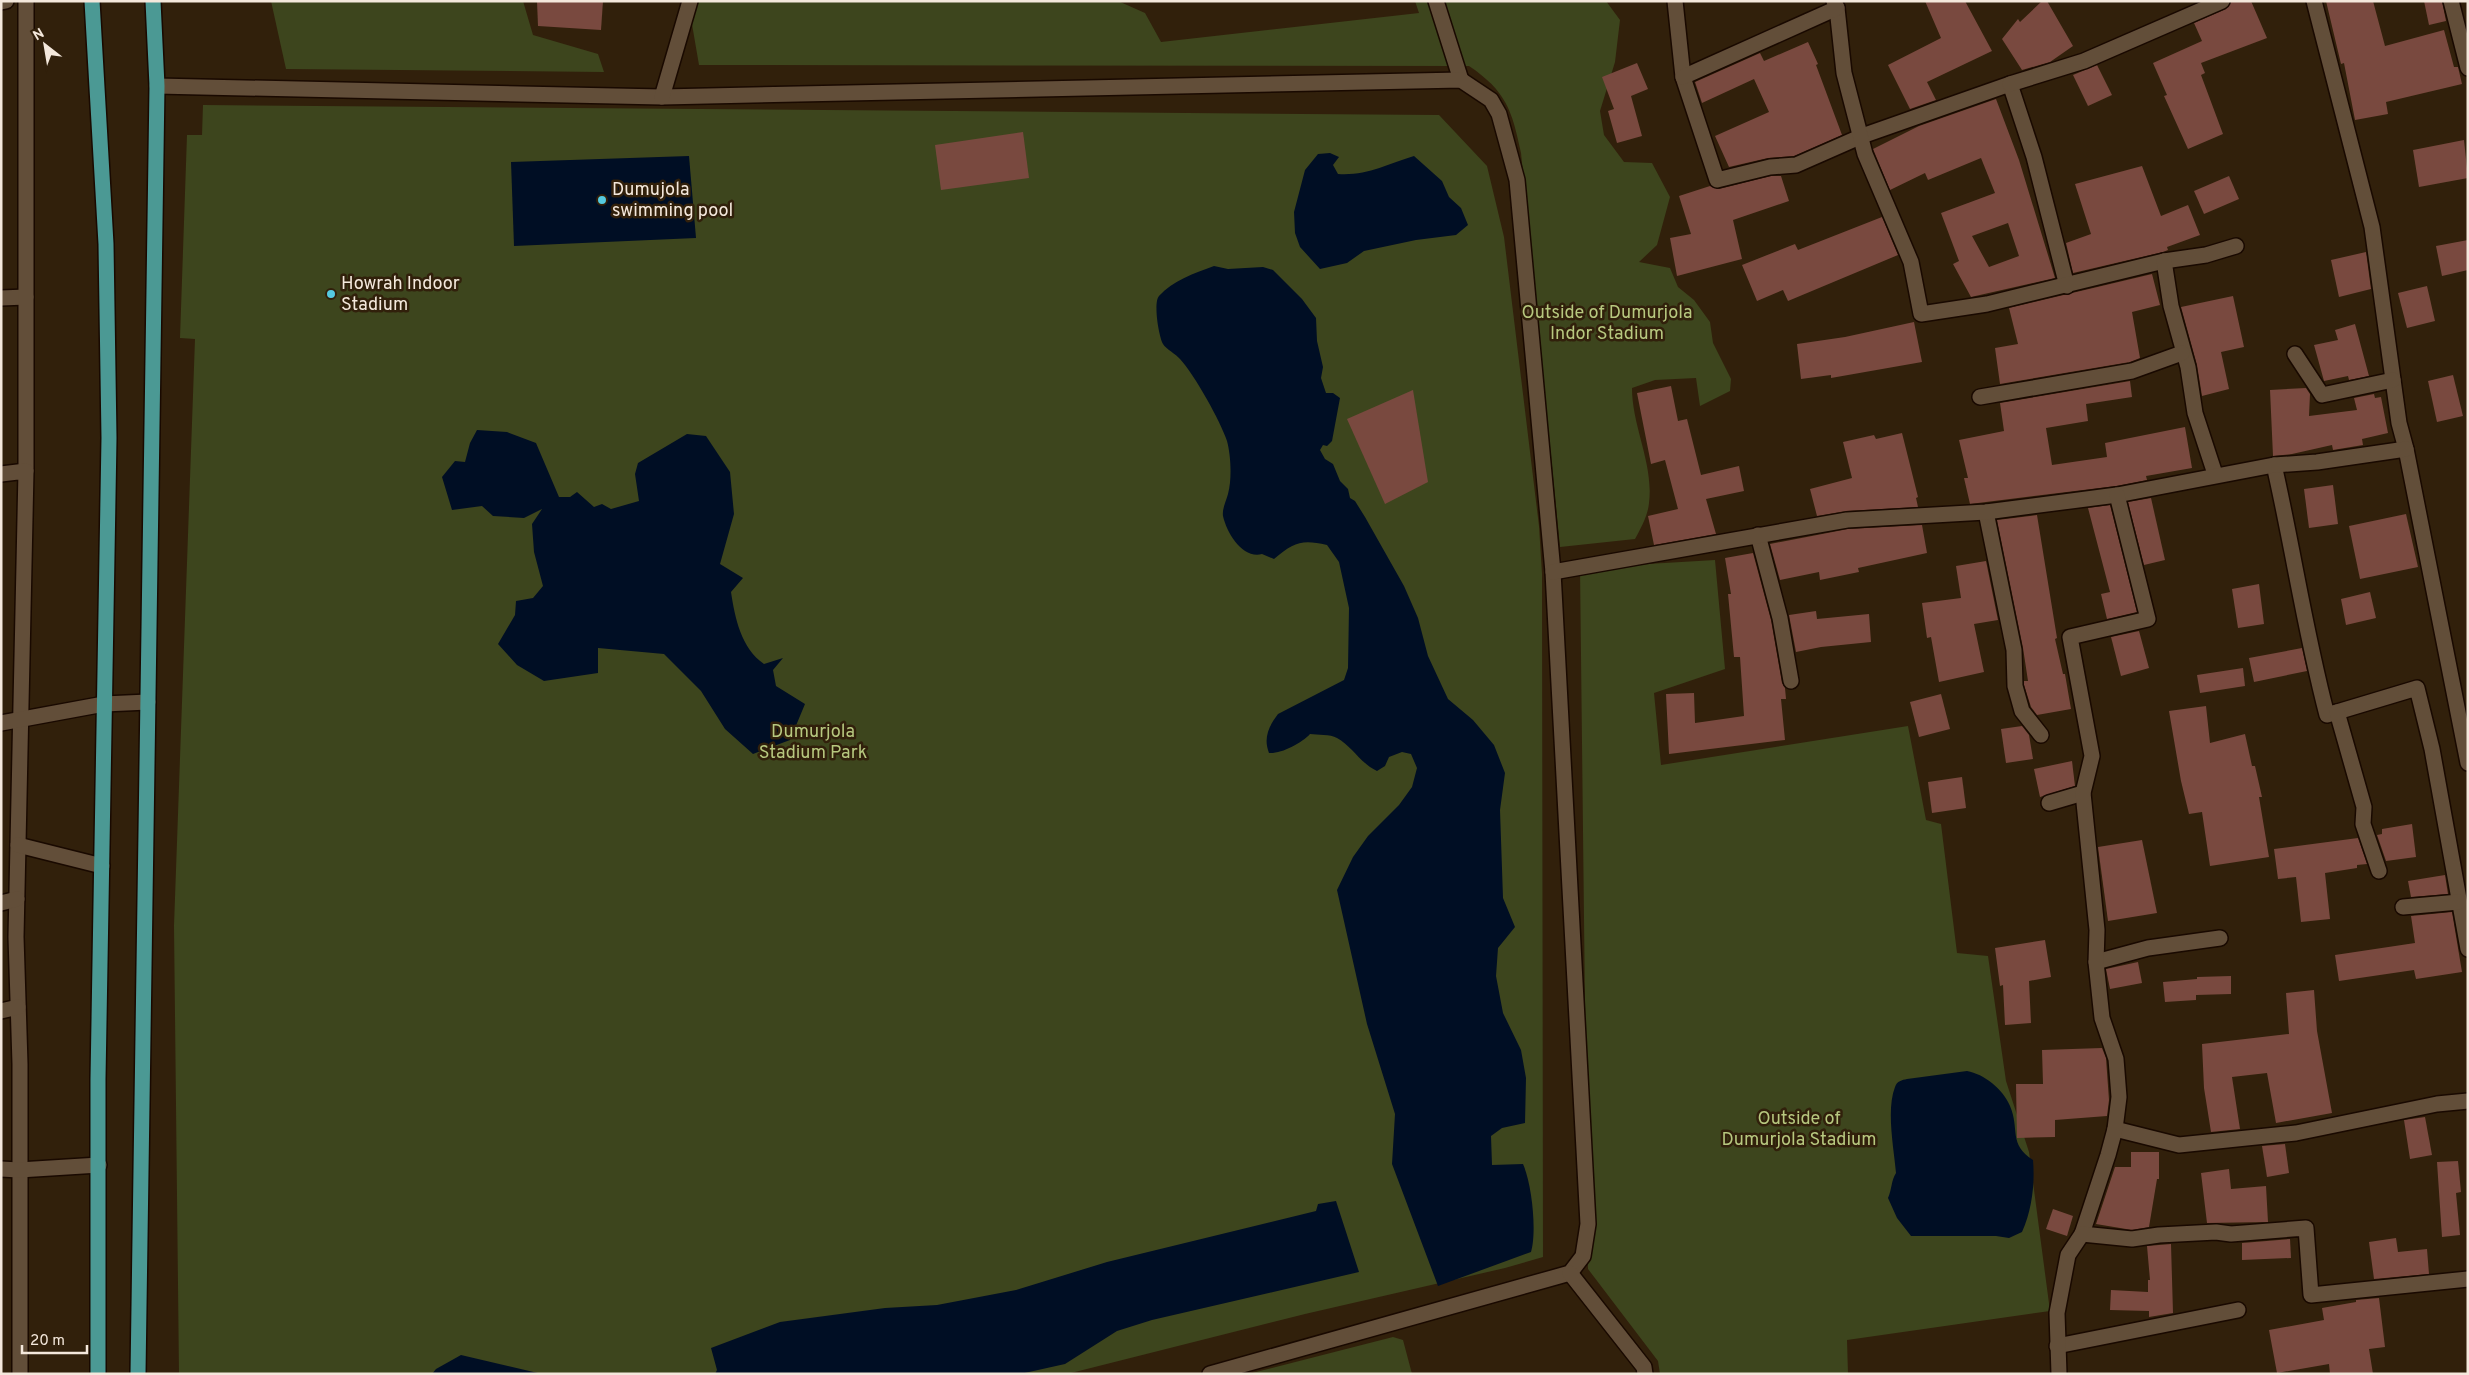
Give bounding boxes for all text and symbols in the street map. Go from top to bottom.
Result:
north arrow [20,20,70,70]
text: N [30,25,48,45]
place label: Dumujola swimming pool [612,179,733,223]
marker: Dumujola swimming pool [596,194,608,206]
place label: Howrah Indoor Stadium [341,273,460,317]
marker: Howrah Indoor Stadium [325,288,337,300]
park label: Outside of Dumurjola Indor Stadium [1522,302,1692,346]
park label: Dumurjola Stadium Park [759,721,867,765]
park label: Outside of Dumurjola Stadium [1721,1108,1877,1152]
scale bar [22,1322,88,1354]
text: 20 m [30,1332,65,1351]

